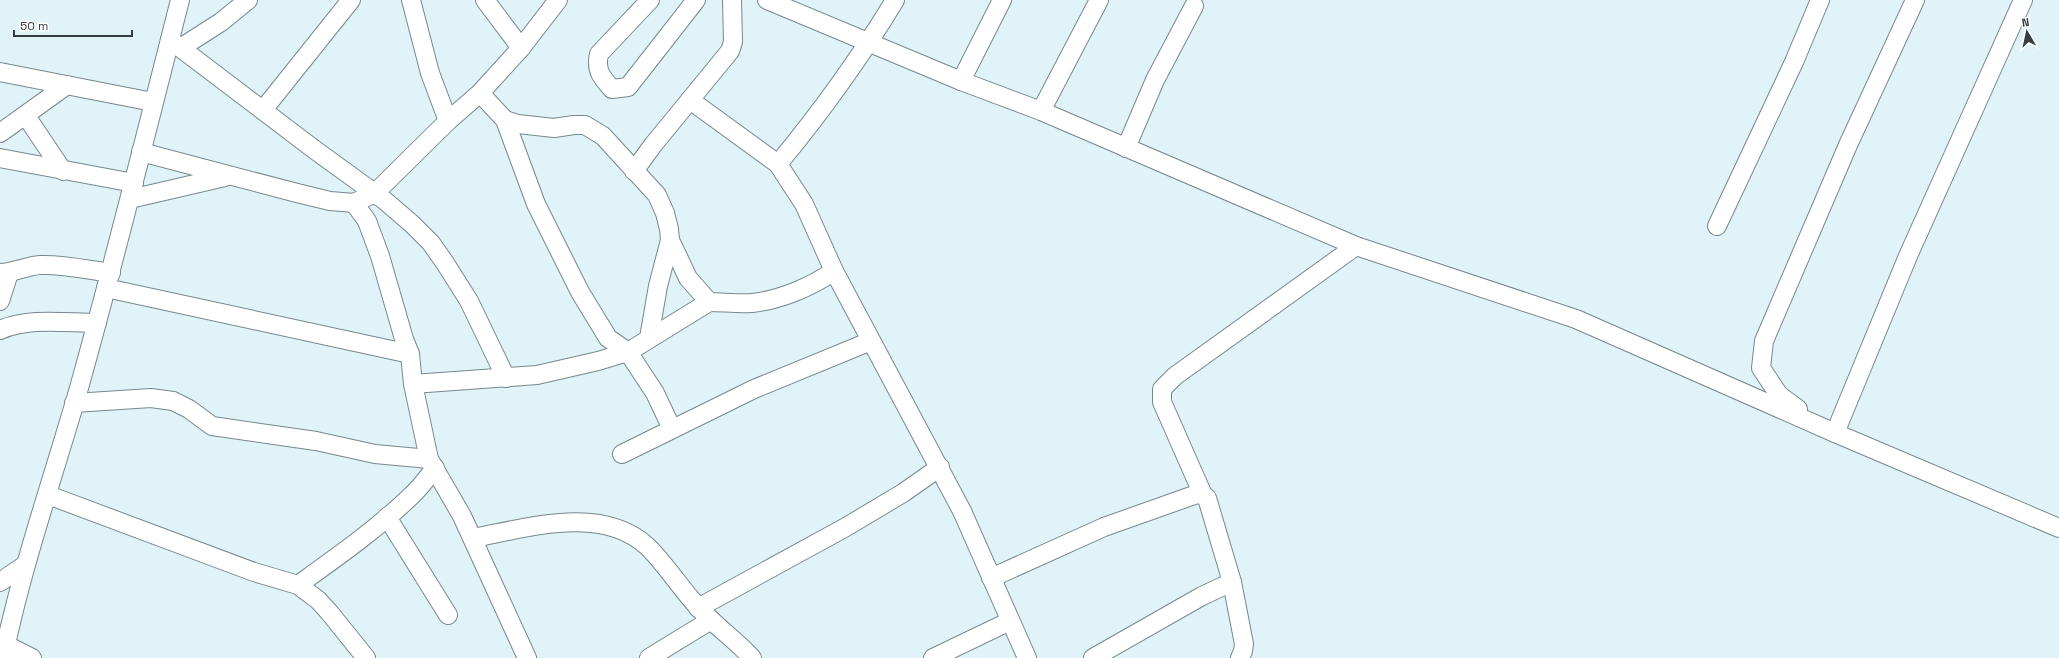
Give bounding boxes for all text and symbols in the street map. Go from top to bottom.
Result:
scale bar [14,12,132,38]
north arrow [2007,12,2047,52]
text: N [2021,15,2030,30]
text: 50 m [20,18,48,34]

